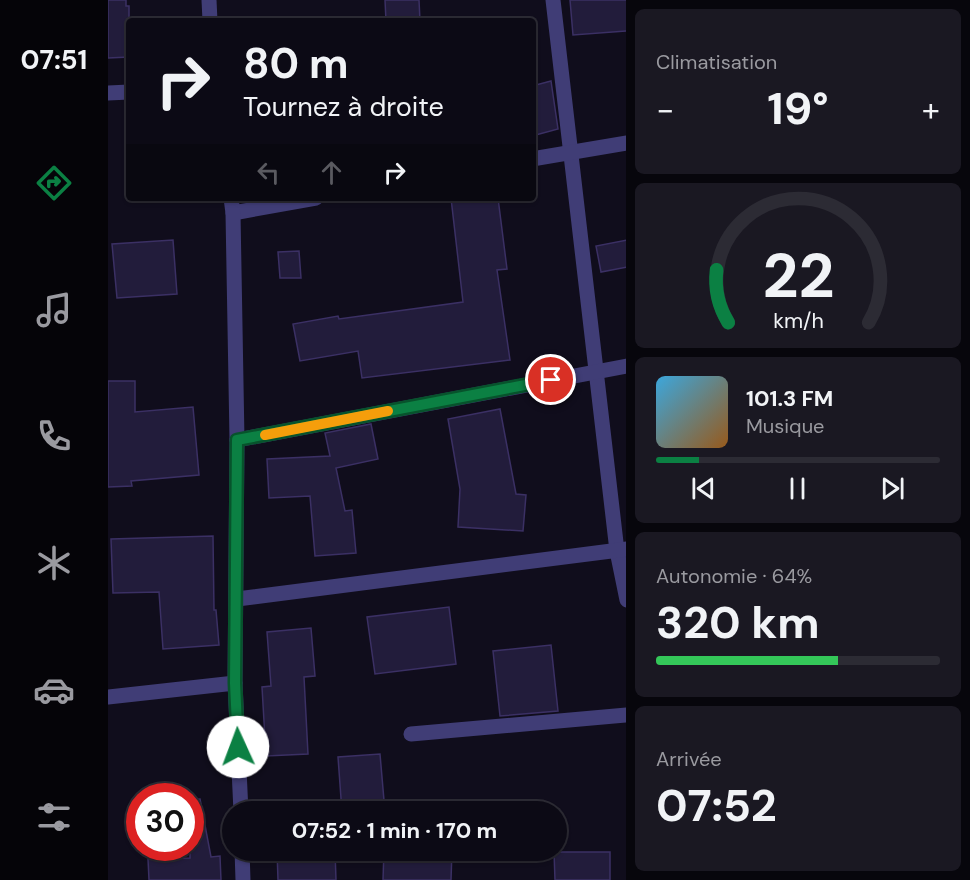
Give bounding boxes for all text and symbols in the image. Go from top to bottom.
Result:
text: 80 m [243,36,349,91]
text: 07:51 [21,42,87,77]
icon: right [144,42,222,120]
text: Climatisation [656,49,777,75]
text: 19° [767,79,829,138]
text: − [656,88,674,131]
text: + [922,88,940,131]
text: Tournez à droite [243,89,444,124]
icon: left [252,156,285,189]
icon: ahead [315,156,348,189]
icon: right [378,156,411,189]
icon: directions [33,162,75,204]
text: 22 [762,235,834,316]
icon: music [33,289,75,331]
text: km/h [773,307,823,335]
pin [525,354,576,405]
icon: arrive [534,363,567,396]
text: 101.3 FM [746,384,833,413]
text: Musique [746,413,824,439]
icon: phone [33,415,75,457]
icon: previous [687,472,720,505]
icon: pause [781,472,814,505]
icon: next [876,472,909,505]
icon: climate [33,542,75,584]
text: Autonomie · 64% [656,563,812,589]
text: 320 km [656,593,820,652]
icon: car [33,669,75,711]
position arrow [206,715,270,779]
text: Arrivée [656,746,722,772]
text: 07:52 [656,776,777,835]
speed limit sign: 30 [126,783,204,861]
icon: filters [33,796,75,838]
text: 07:52 · 1 min · 170 m [292,816,497,845]

